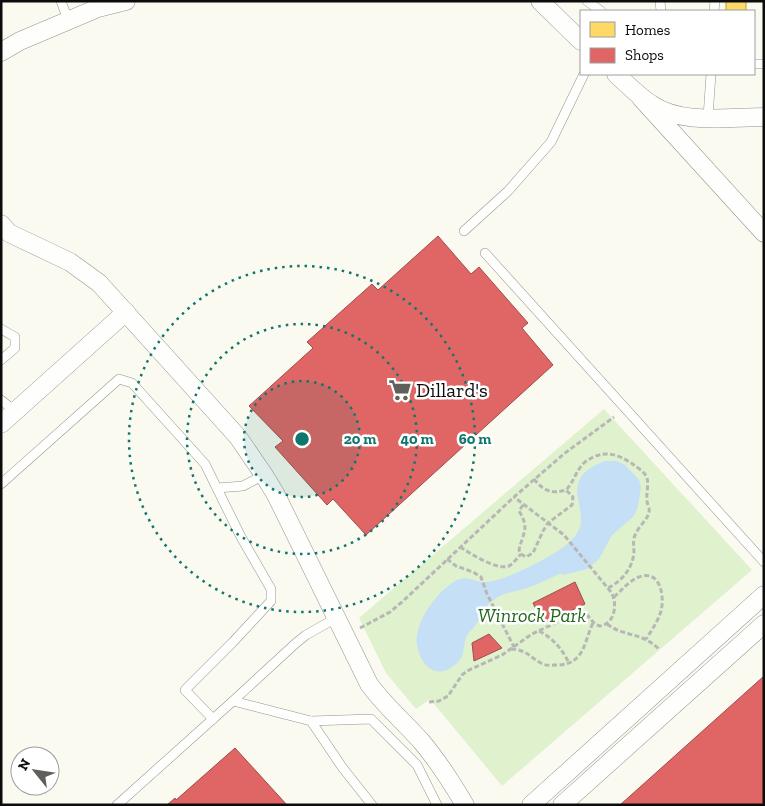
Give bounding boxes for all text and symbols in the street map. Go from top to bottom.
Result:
legend [580,10,755,75]
text: Homes [625,21,670,39]
text: Shops [625,46,664,64]
supermarket icon: Dillard's [387,377,413,403]
place label: Dillard's [416,378,488,402]
centre of rings [293,430,311,448]
text: 20 m [344,430,376,448]
text: 40 m [400,430,434,448]
text: 60 m [459,430,491,448]
park label: Winrock Park [478,603,586,627]
north arrow [10,746,60,796]
text: N [14,756,34,774]

